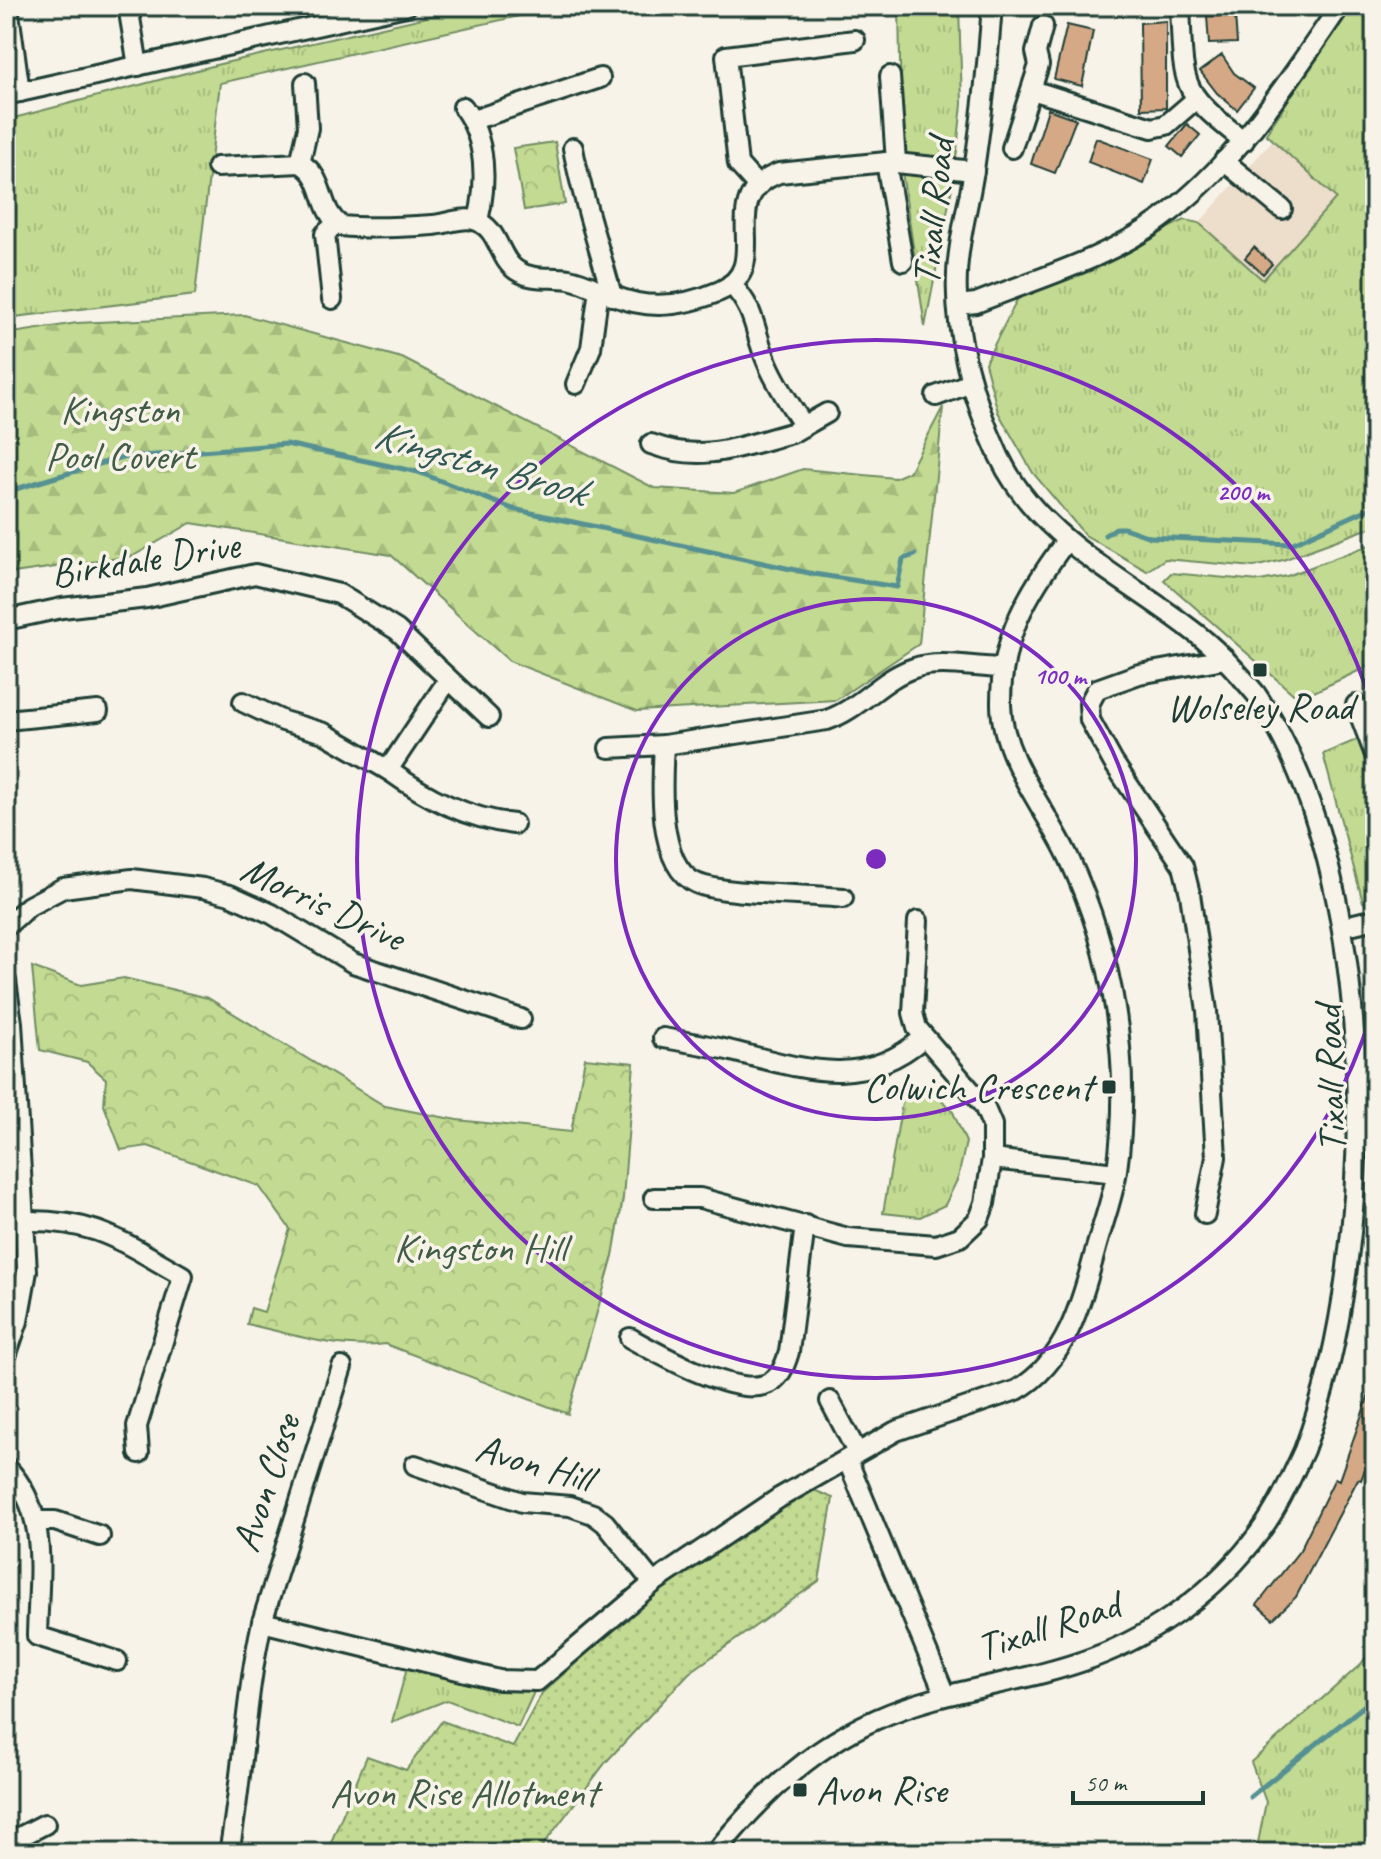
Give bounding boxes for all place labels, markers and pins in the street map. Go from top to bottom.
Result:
marker: Wolseley Road [1251,661,1269,679]
place label: Wolseley Road [1167,682,1359,732]
centre of rings [862,845,890,873]
place label: Colwich Crescent [864,1062,1099,1112]
marker: Colwich Crescent [1100,1078,1118,1096]
place label: Avon Rise [816,1765,950,1815]
marker: Avon Rise [791,1781,809,1799]

